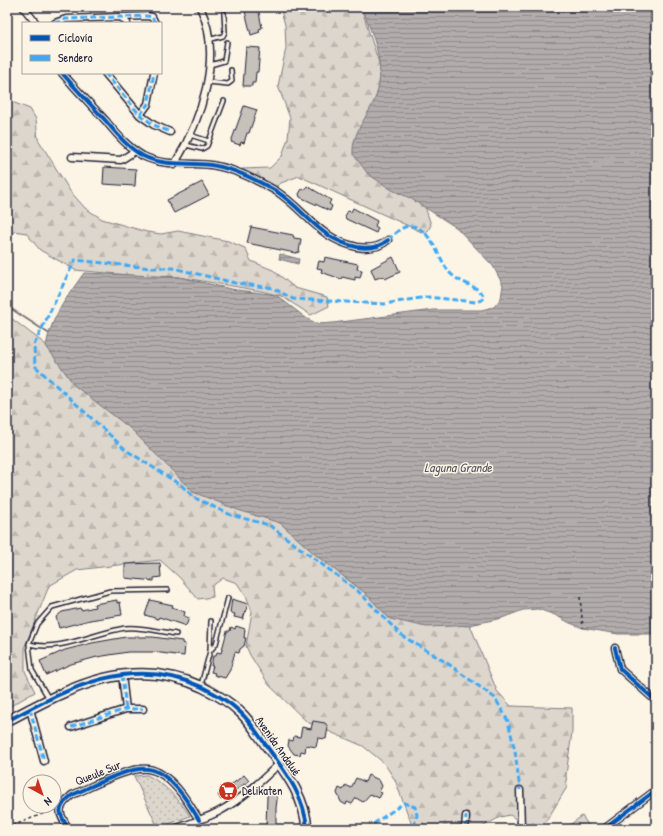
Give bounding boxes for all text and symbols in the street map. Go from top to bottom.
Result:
legend [22,22,162,74]
text: Ciclovía [58,29,92,46]
text: Sendero [58,49,93,66]
water label: Laguna Grande [424,458,492,477]
street label: Avenida Andalué [252,713,305,779]
street label: Queule Sur [72,756,124,789]
north arrow [22,774,62,814]
supermarket icon: Delikaten [217,780,239,802]
place label: Delikaten [242,782,282,799]
text: N [42,794,55,809]

